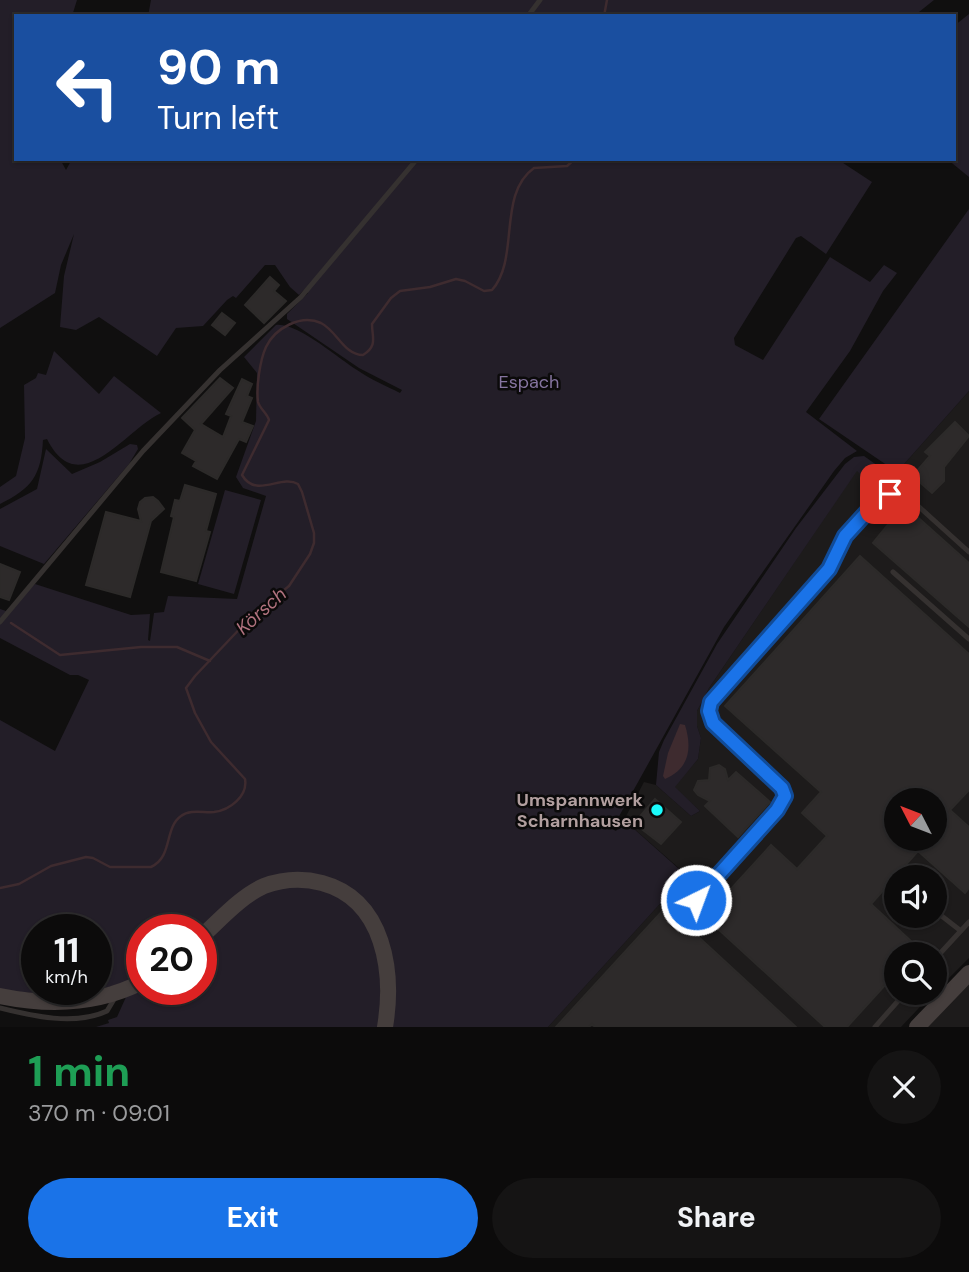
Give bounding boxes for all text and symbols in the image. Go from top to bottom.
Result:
text: 90 m [157,35,280,99]
icon: left [42,42,133,133]
text: Turn left [157,97,279,139]
park label: Espach [499,370,559,394]
pin [860,464,920,524]
icon: arrive [871,475,909,513]
water label: Körsch [230,582,292,640]
place label: Umspannwerk Scharnhausen [517,788,644,833]
north arrow [884,788,947,850]
map controls [884,788,947,1005]
marker: Umspannwerk Scharnhausen [649,802,665,818]
position arrow [659,863,733,937]
button: sound [884,865,947,928]
speed limit sign: 20 [126,914,217,1005]
text: 11 [54,927,79,973]
button: search [884,942,947,1005]
text: km/h [45,965,88,989]
text: 1 min [28,1044,130,1099]
button: close [867,1050,941,1124]
text: 370 m · 09:01 [28,1098,170,1128]
button: Exit [28,1178,478,1258]
button: Share [492,1178,941,1258]

